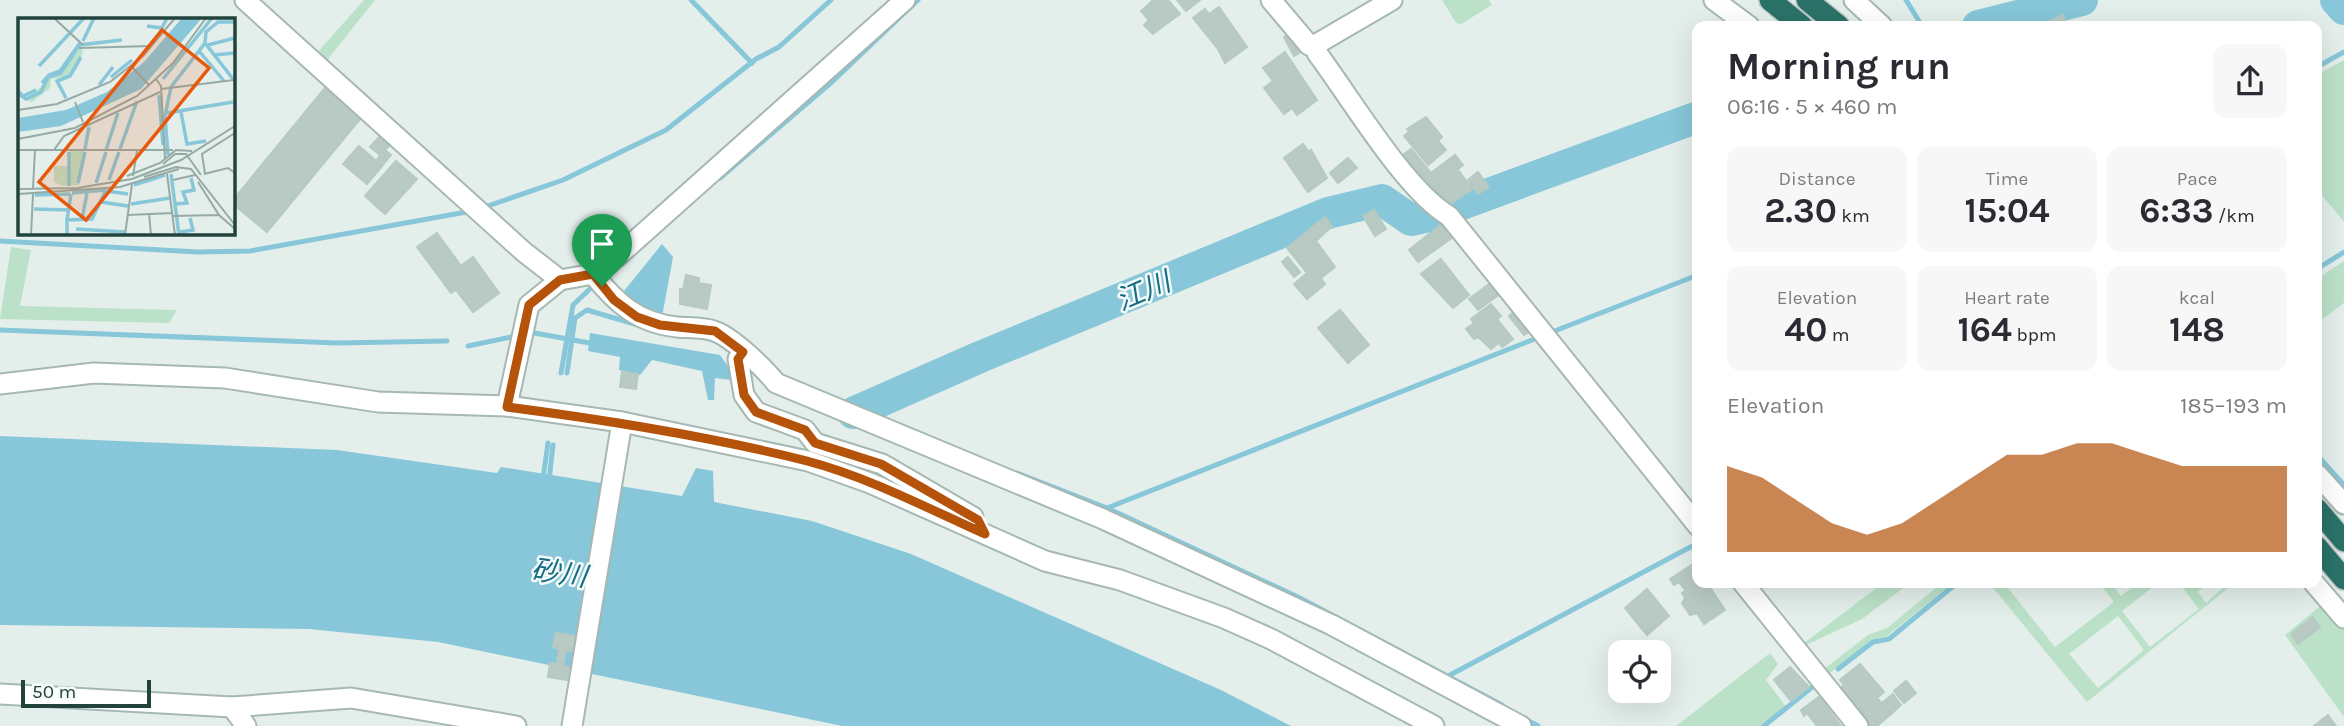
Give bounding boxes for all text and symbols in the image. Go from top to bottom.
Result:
inset map [18,18,234,234]
text: Morning run [1727,44,1951,89]
button: share [2213,44,2287,118]
text: 06:16 · 5 × 460 m [1727,93,1898,120]
text: Distance [1779,168,1855,190]
text: Time [1986,168,2028,190]
text: Pace [2177,168,2217,190]
text: 2.30 [1764,190,1837,231]
text: 15:04 [1964,190,2050,231]
text: 6:33 [2139,190,2214,231]
text: km [1837,205,1870,227]
text: /km [2214,205,2255,227]
pin [572,214,632,286]
icon: arrive [583,225,621,263]
water label: 江川 [1111,264,1178,317]
text: Elevation [1777,287,1857,309]
text: Heart rate [1964,287,2050,309]
text: kcal [2179,287,2215,309]
text: 40 [1784,309,1827,350]
text: 164 [1957,309,2012,350]
text: 148 [2169,309,2225,350]
text: m [1827,324,1850,346]
text: bpm [2012,324,2057,346]
text: Elevation [1727,392,1824,419]
text: 185–193 m [2180,392,2287,419]
water label: 砂川 [529,553,592,594]
map controls [1608,640,1671,703]
button: locate [1608,640,1671,703]
scale bar [21,677,150,709]
text: 50 m [32,681,76,703]

